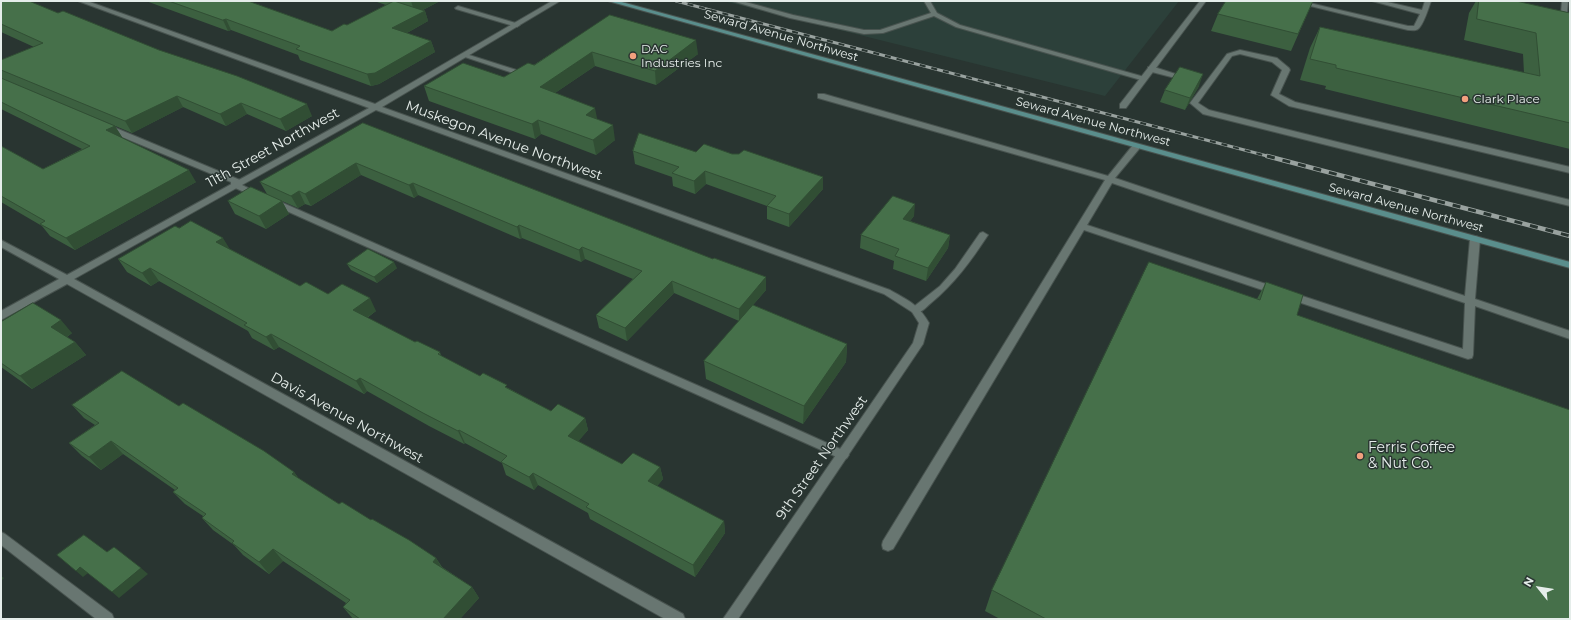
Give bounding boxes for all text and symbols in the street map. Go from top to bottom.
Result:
street label: Seward Avenue Northwest [702,7,860,65]
place label: DAC Industries Inc [641,42,722,70]
marker: DAC Industries Inc [628,51,638,61]
place label: Clark Place [1473,92,1540,106]
street label: Seward Avenue Northwest [1014,94,1172,150]
marker: Clark Place [1460,94,1470,104]
street label: Muskegon Avenue Northwest [403,98,605,184]
street label: 11th Street Northwest [204,105,342,191]
street label: Seward Avenue Northwest [1327,180,1485,236]
street label: Davis Avenue Northwest [268,369,426,467]
street label: 9th Street Northwest [773,393,871,523]
place label: Ferris Coffee & Nut Co. [1368,440,1455,472]
marker: Ferris Coffee & Nut Co. [1355,451,1365,461]
north arrow [1519,568,1559,608]
text: N [1520,575,1537,589]

